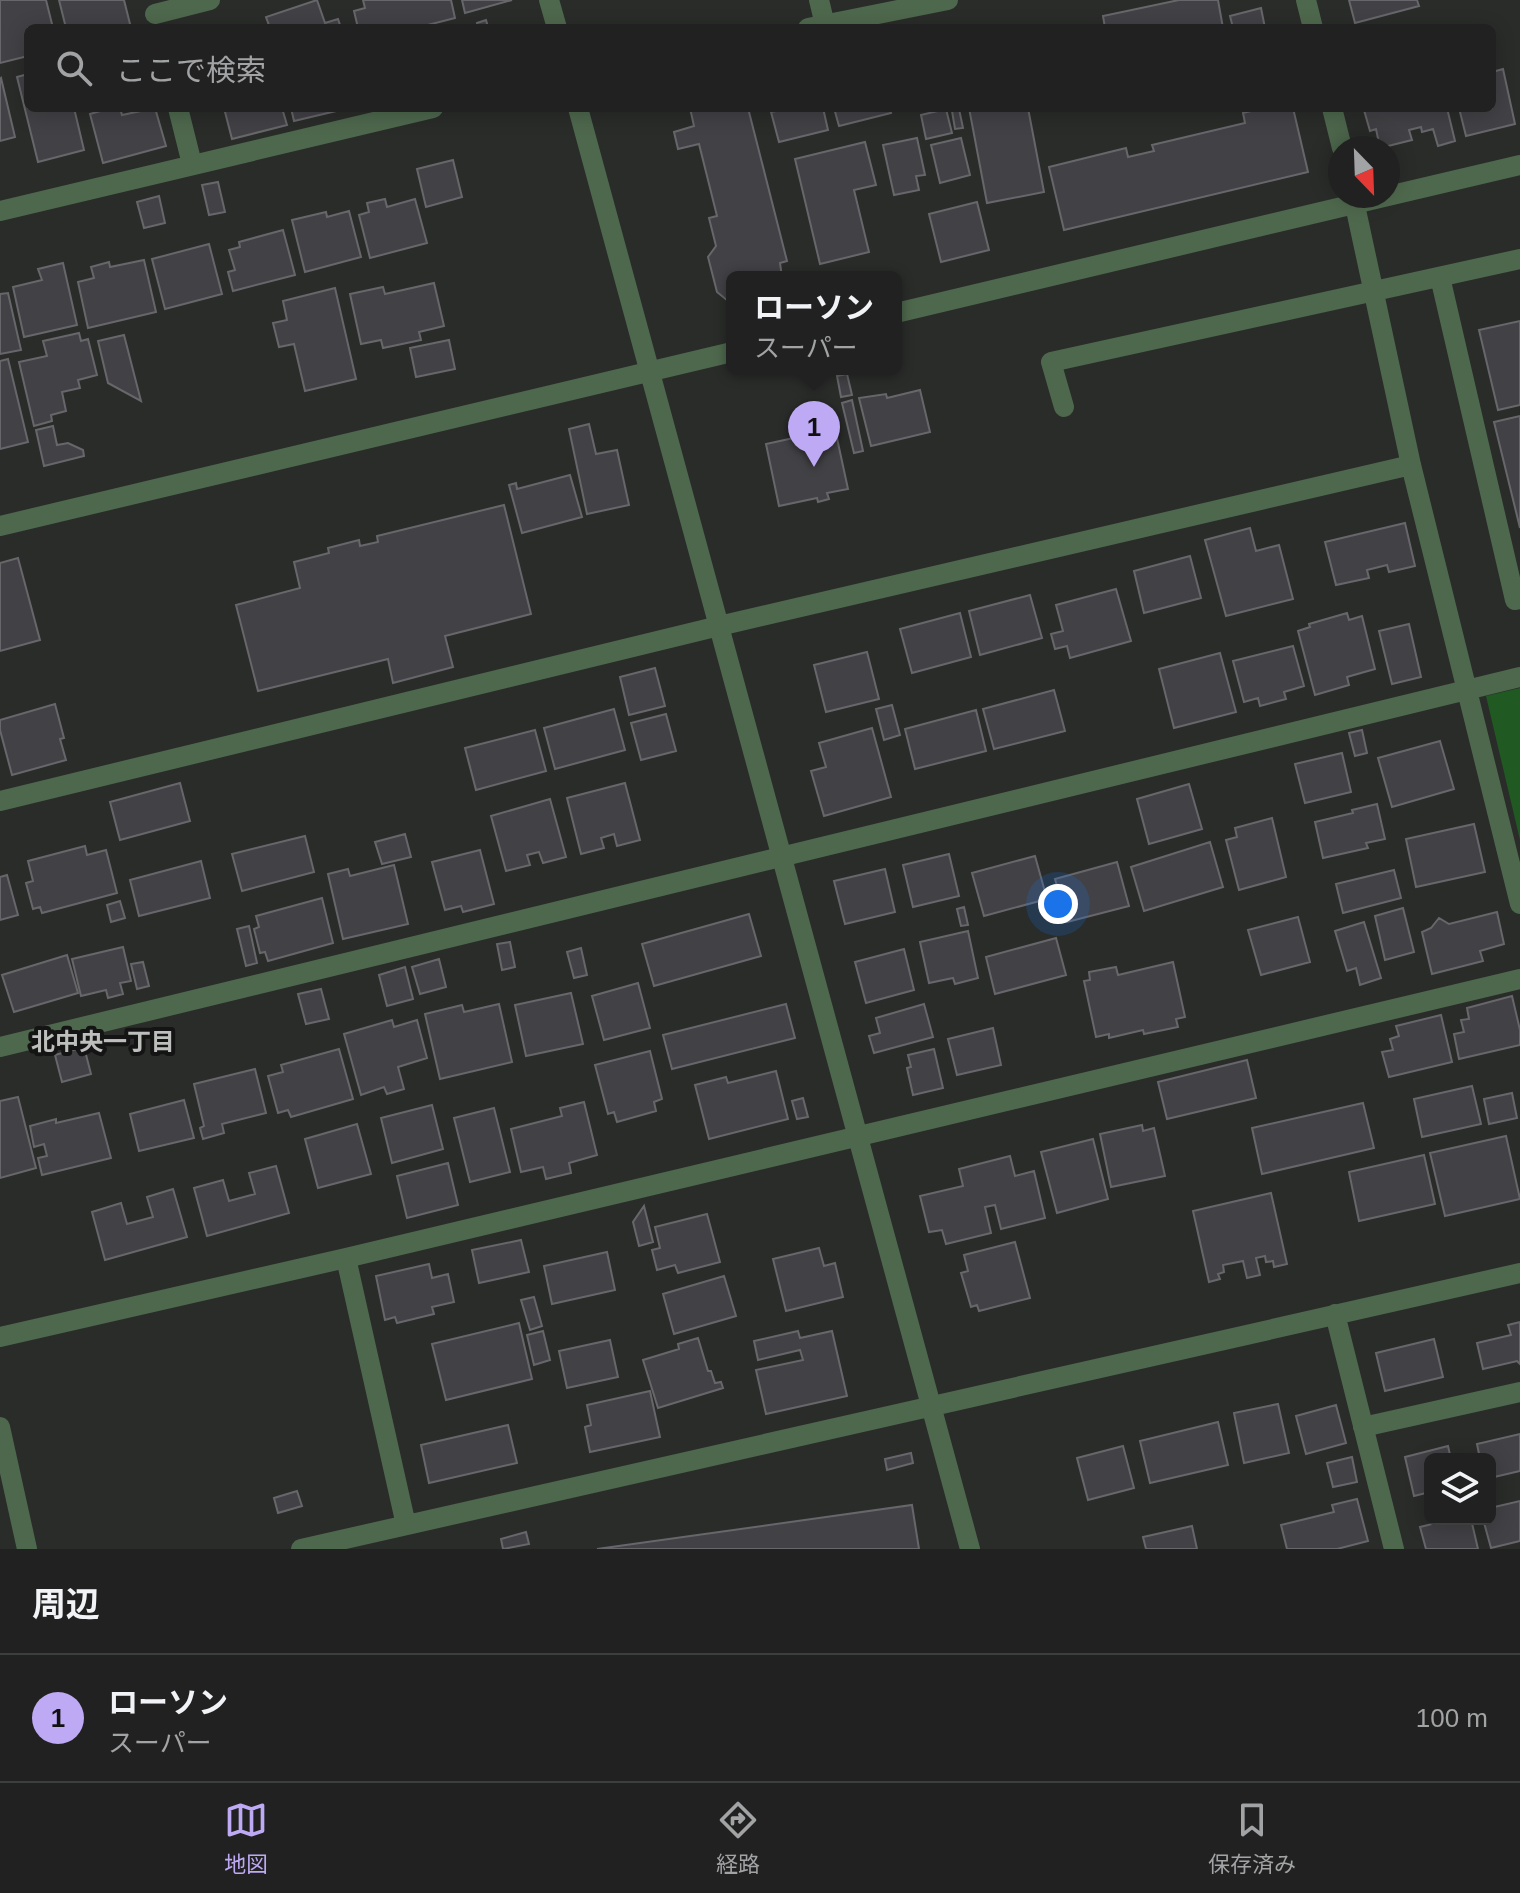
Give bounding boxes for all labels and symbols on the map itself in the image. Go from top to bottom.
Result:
north arrow [1328,136,1400,208]
pin: 1 [788,401,840,467]
your location [1038,884,1078,924]
district label: 北中央一丁目 [31,1028,175,1055]

